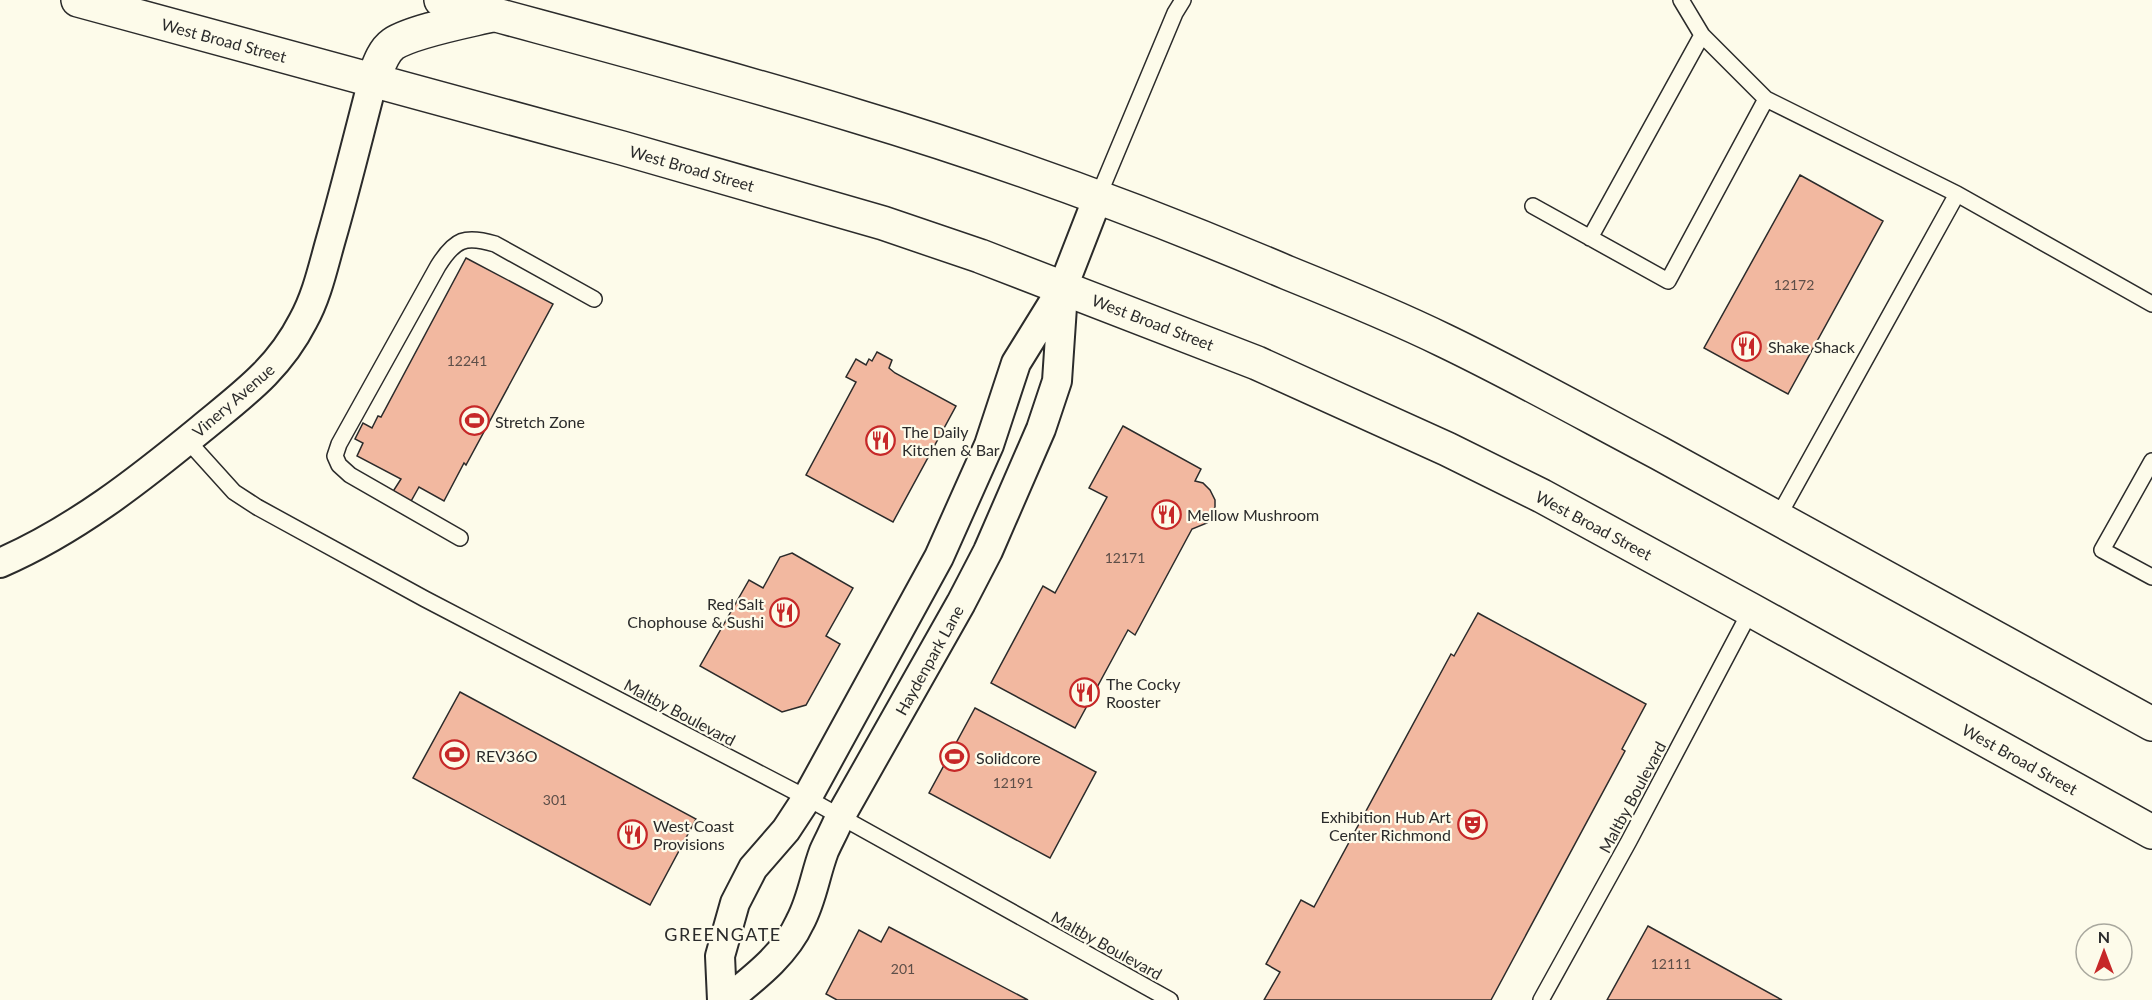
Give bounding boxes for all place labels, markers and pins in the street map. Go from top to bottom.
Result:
restaurant icon: Shake Shack [1731,330,1763,362]
place label: Shake Shack [1768,337,1856,356]
sports icon: Stretch Zone [458,405,490,437]
place label: Stretch Zone [495,412,585,431]
place label: The Daily Kitchen & Bar [902,422,1000,459]
restaurant icon: The Daily Kitchen & Bar [865,424,897,456]
restaurant icon: Mellow Mushroom [1150,498,1182,530]
place label: Mellow Mushroom [1187,505,1319,524]
place label: Red Salt Chophouse & Sushi [627,594,764,631]
restaurant icon: Red Salt Chophouse & Sushi [769,596,801,628]
place label: The Cocky Rooster [1106,674,1181,711]
restaurant icon: The Cocky Rooster [1069,676,1101,708]
sports icon: REV36O [439,739,471,771]
sports icon: Solidcore [939,741,971,773]
place label: REV36O [476,746,538,765]
place label: Solidcore [976,748,1041,767]
place label: Exhibition Hub Art Center Richmond [1320,807,1451,844]
theatre icon: Exhibition Hub Art Center Richmond [1456,809,1488,841]
place label: West Coast Provisions [653,816,734,853]
restaurant icon: West Coast Provisions [616,818,648,850]

